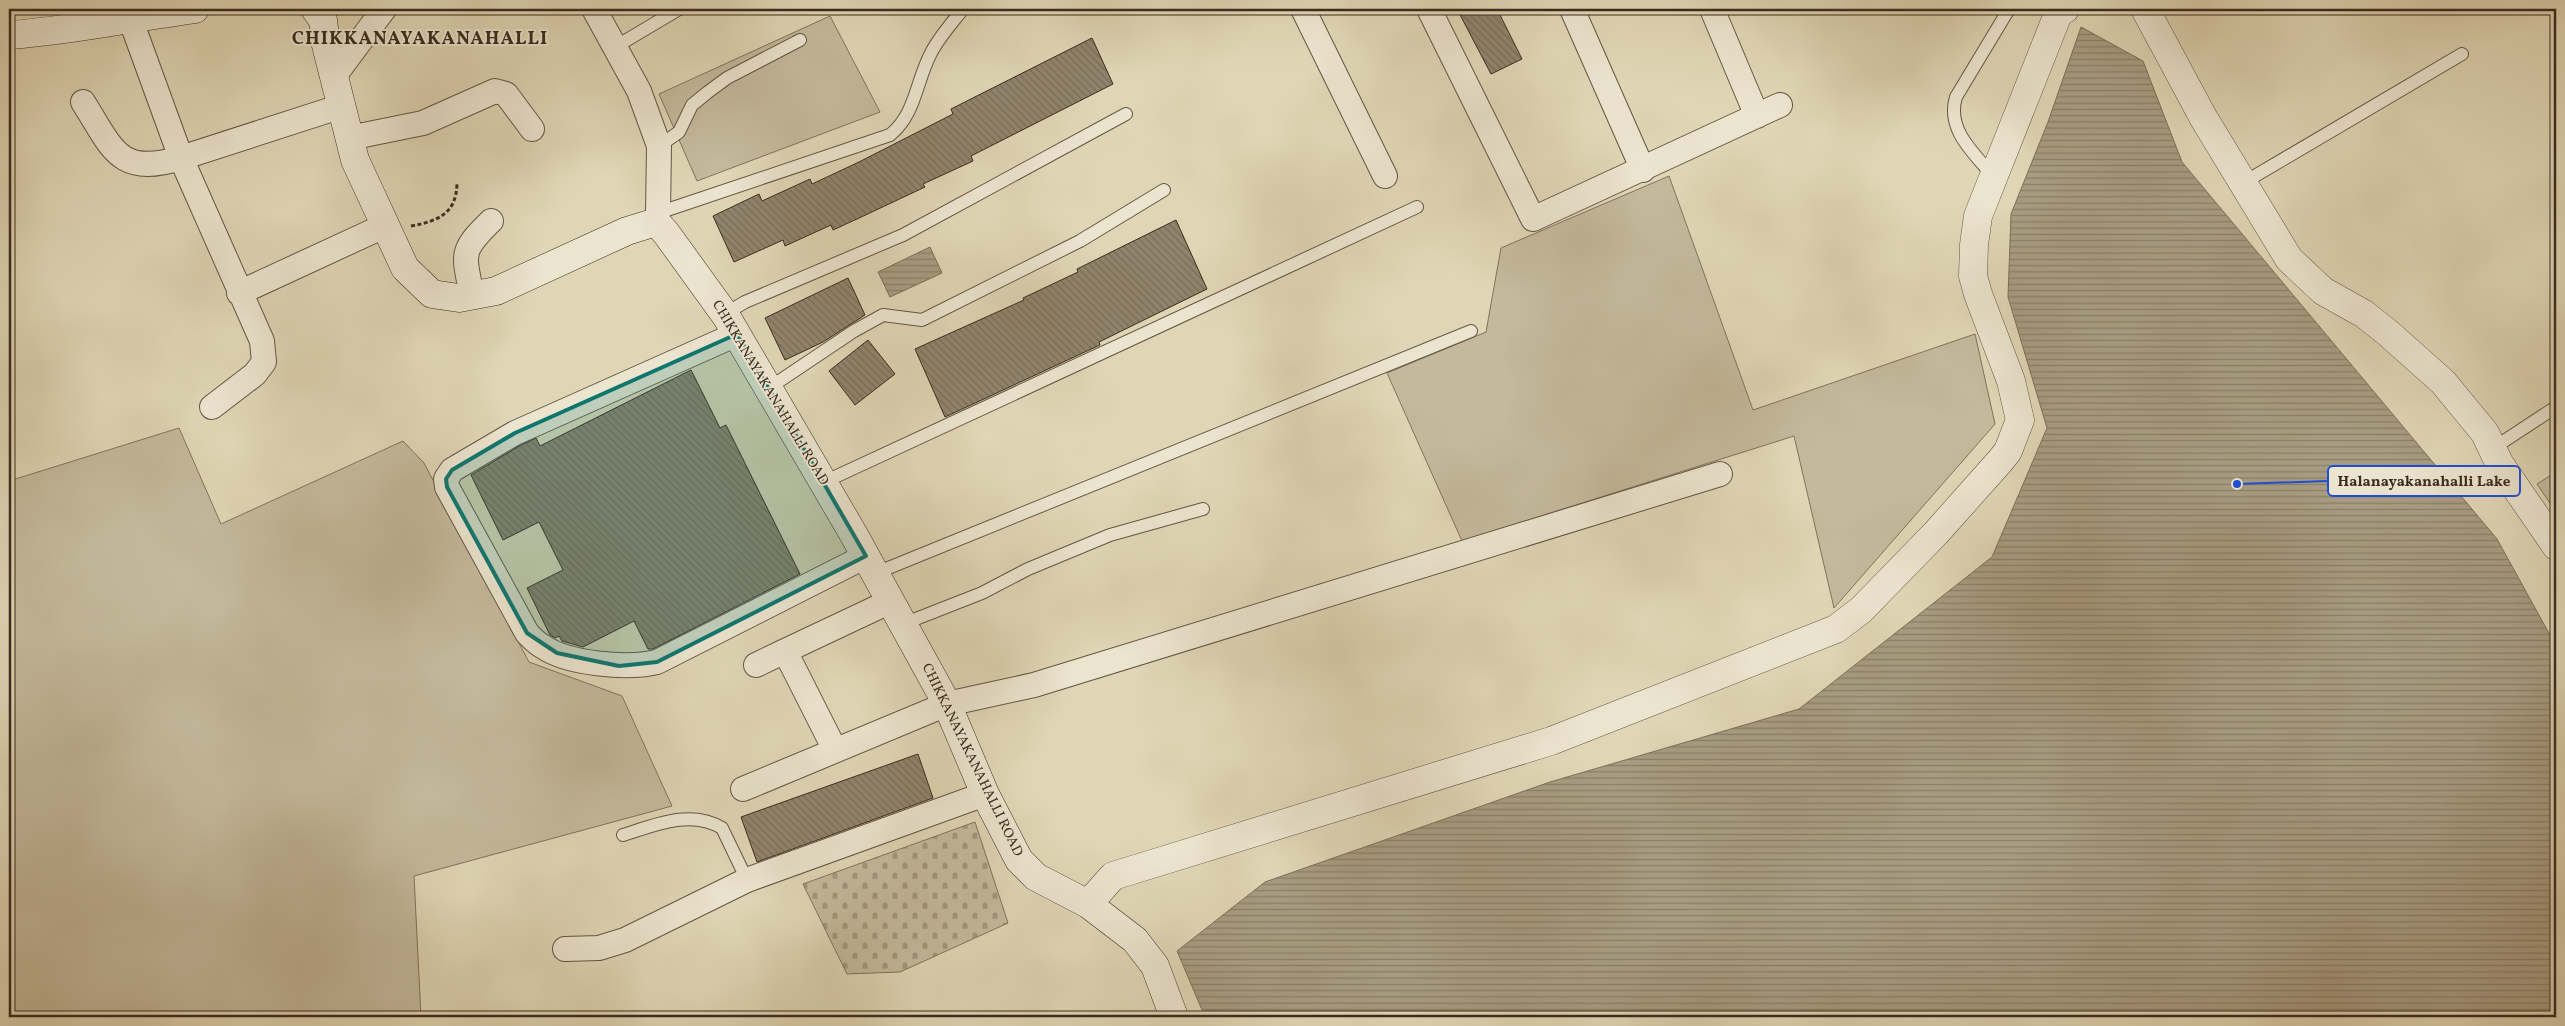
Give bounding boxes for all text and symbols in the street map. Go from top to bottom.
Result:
district label: CHIKKANAYAKANAHALLI [292,26,548,52]
street label: CHIKKANAYAKANAHALLI ROAD [707,297,833,489]
callout: Halanayakanahalli Lake [2328,466,2520,496]
text: Halanayakanahalli Lake [2338,472,2511,493]
street label: CHIKKANAYAKANAHALLI ROAD [917,660,1027,860]

